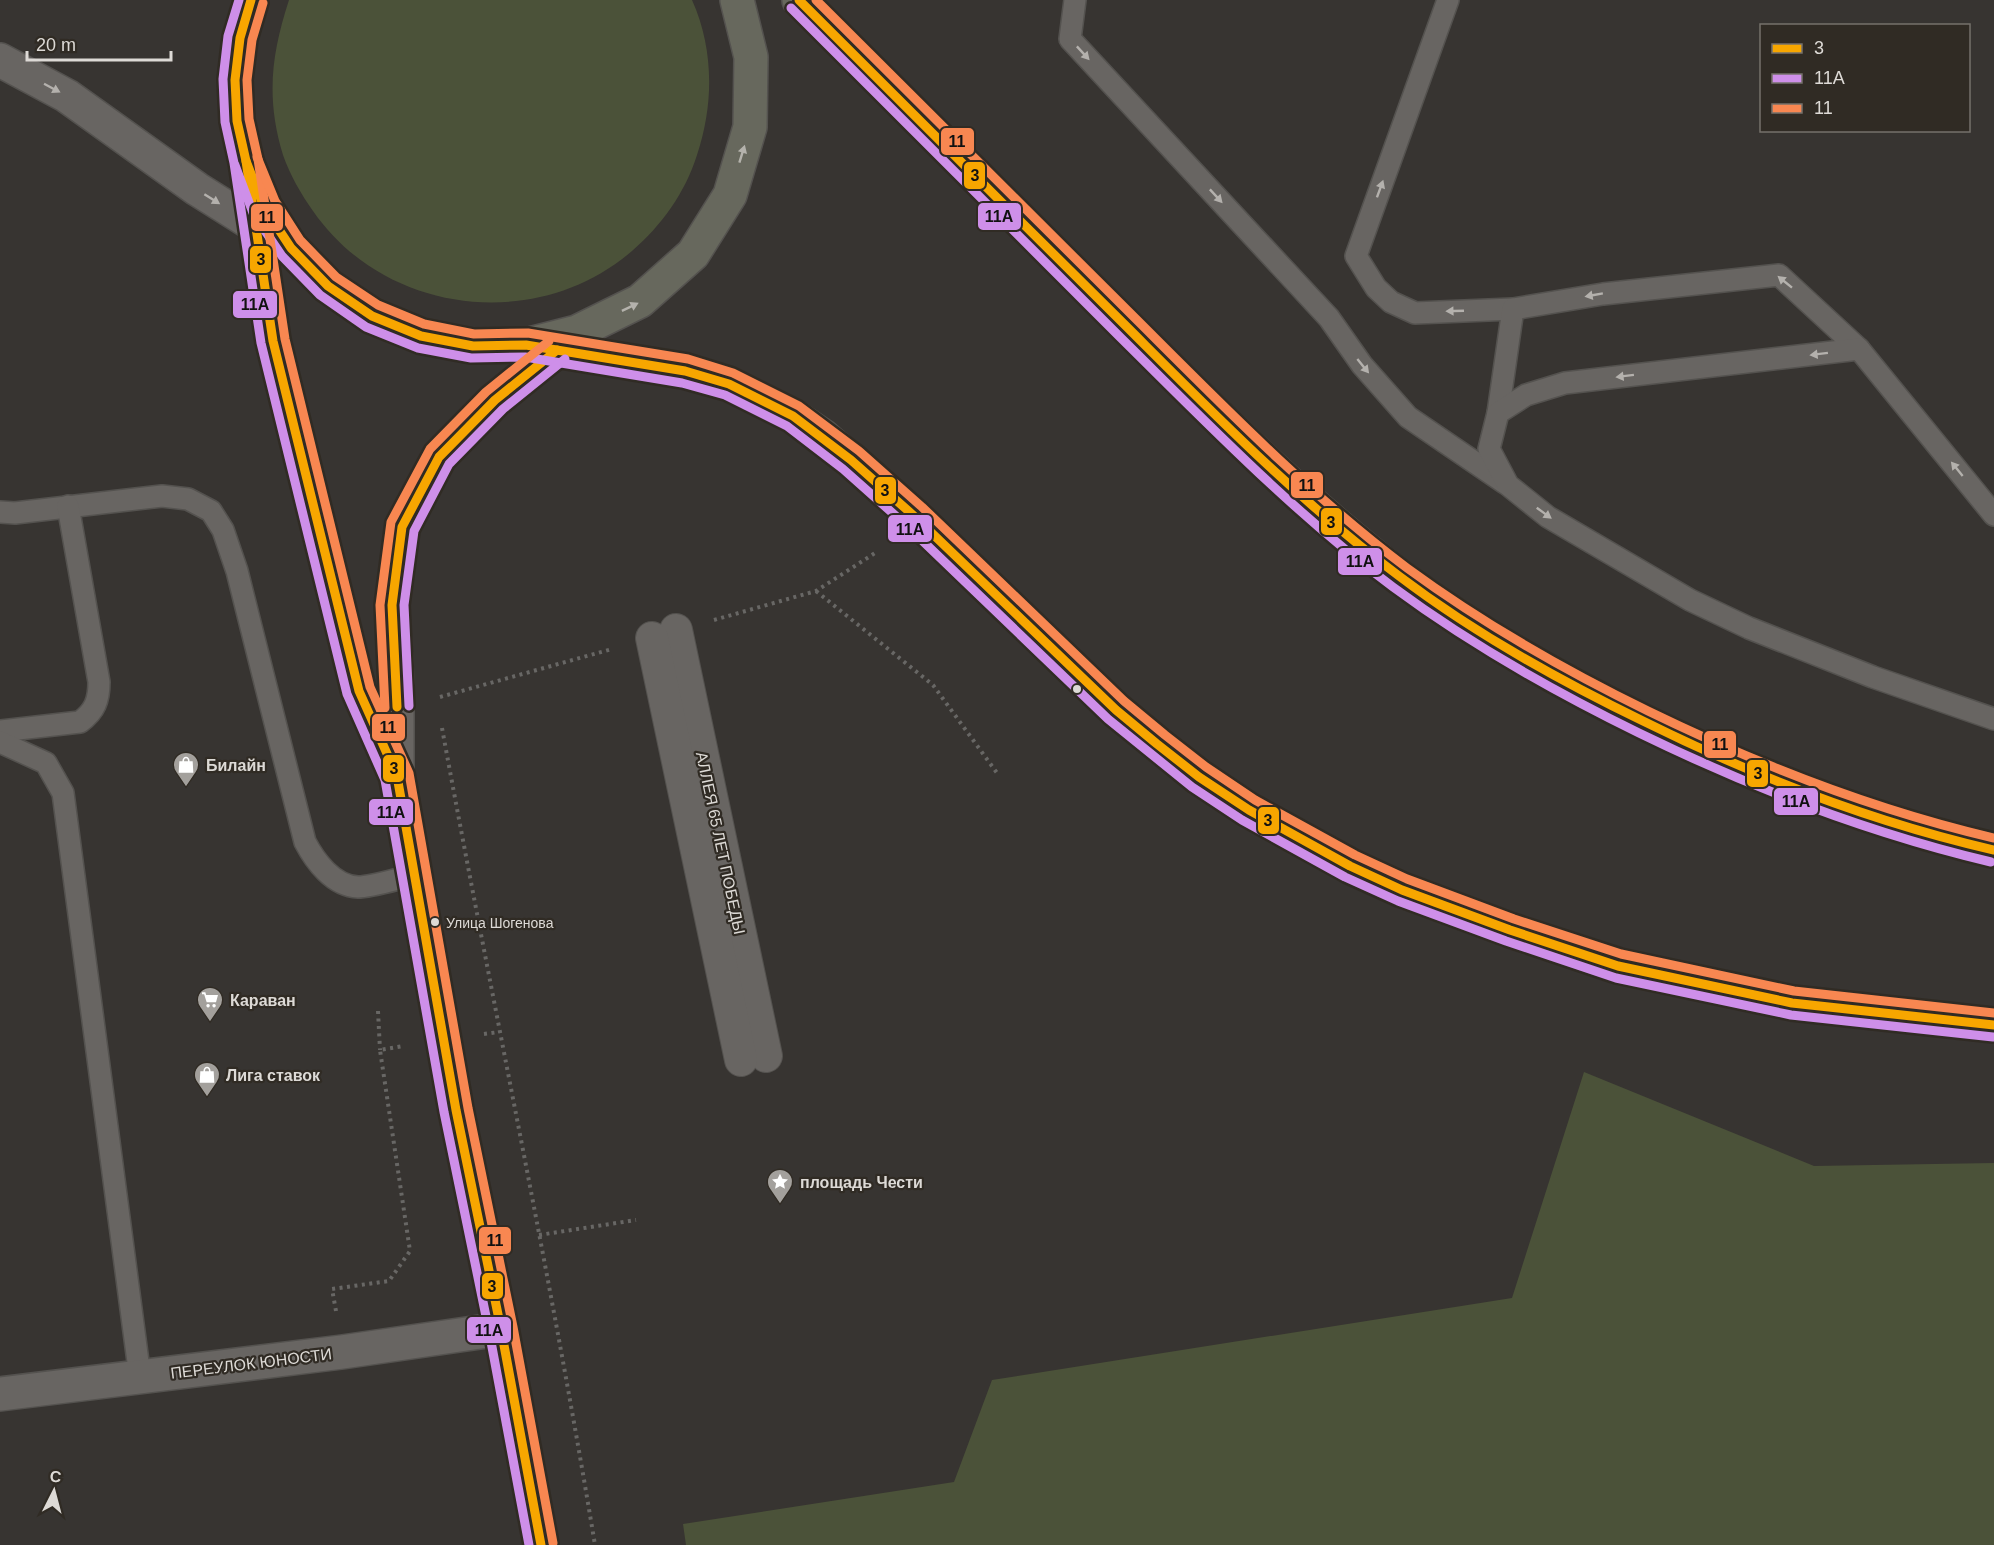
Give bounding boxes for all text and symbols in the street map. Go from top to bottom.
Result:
scale bar [27,24,171,62]
legend [1760,24,1970,132]
text: 20 m [36,35,76,55]
text: 3 [1814,38,1824,58]
one-way arrow [1076,46,1090,61]
text: 11А [1814,68,1845,88]
one-way arrow [43,83,60,93]
text: 11 [1814,98,1833,118]
line badge: 11 [940,127,975,156]
text: 11 [949,133,966,150]
one-way arrow [738,145,747,163]
line badge: 3 [963,161,986,190]
text: 3 [971,167,980,184]
one-way arrow [1376,180,1386,198]
one-way arrow [1209,188,1222,203]
one-way arrow [204,193,220,204]
line badge: 11А [977,202,1022,231]
line badge: 11 [250,203,284,232]
text: 11А [985,208,1014,225]
text: 11 [259,209,276,226]
line badge: 3 [249,245,272,274]
text: 3 [257,251,266,268]
one-way arrow [1777,275,1793,288]
line badge: 11А [232,290,278,319]
one-way arrow [1584,291,1603,300]
text: 11А [241,296,270,313]
one-way arrow [621,302,638,311]
one-way arrow [1445,307,1464,316]
one-way arrow [1809,349,1828,359]
one-way arrow [1357,358,1369,373]
one-way arrow [1616,371,1635,381]
one-way arrow [1951,462,1964,477]
line badge: 11 [1290,471,1324,499]
line badge: 3 [874,476,897,505]
text: 11 [1299,477,1316,494]
text: 3 [881,482,890,499]
line badge: 3 [1320,507,1343,536]
one-way arrow [1535,507,1551,519]
line badge: 11А [887,514,933,543]
text: 3 [1327,514,1336,531]
text: 11А [896,521,925,538]
line badge: 11А [1337,547,1383,576]
text: 11А [1346,553,1375,570]
unlabelled marker [1071,683,1083,695]
line badge: 11 [371,713,406,742]
text: 11 [380,719,397,736]
line badge: 11 [1703,730,1737,759]
text: 11 [1712,736,1729,753]
shop icon: Билайн [171,750,201,788]
street label: АЛЛЕЯ 65 ЛЕТ ПОБЕДЫ [693,750,748,936]
line badge: 3 [382,754,405,783]
place label: Билайн [206,757,266,774]
line badge: 3 [1746,759,1769,788]
text: 3 [390,760,399,777]
text: 3 [1754,765,1763,782]
line badge: 11А [1773,787,1819,816]
text: 11А [1782,793,1811,810]
line badge: 11А [368,798,414,826]
text: 11А [377,804,406,821]
line badge: 3 [1257,806,1280,835]
text: 3 [1264,812,1273,829]
place label: Улица Шогенова [446,915,554,931]
marker: Улица Шогенова [429,916,441,928]
supermarket icon: Караван [195,985,225,1023]
place label: Караван [230,992,296,1009]
shop icon: Лига ставок [192,1060,222,1098]
place label: Лига ставок [226,1067,321,1084]
place icon: площадь Чести [765,1167,795,1205]
place label: площадь Чести [800,1174,923,1191]
line badge: 11 [478,1226,512,1255]
text: 11 [487,1232,504,1249]
line badge: 3 [481,1272,504,1300]
text: 3 [488,1278,497,1295]
line badge: 11А [466,1316,512,1344]
text: 11А [475,1322,504,1339]
street label: ПЕРЕУЛОК ЮНОСТИ [169,1345,333,1382]
north arrow [24,1461,84,1521]
text: С [49,1468,63,1486]

